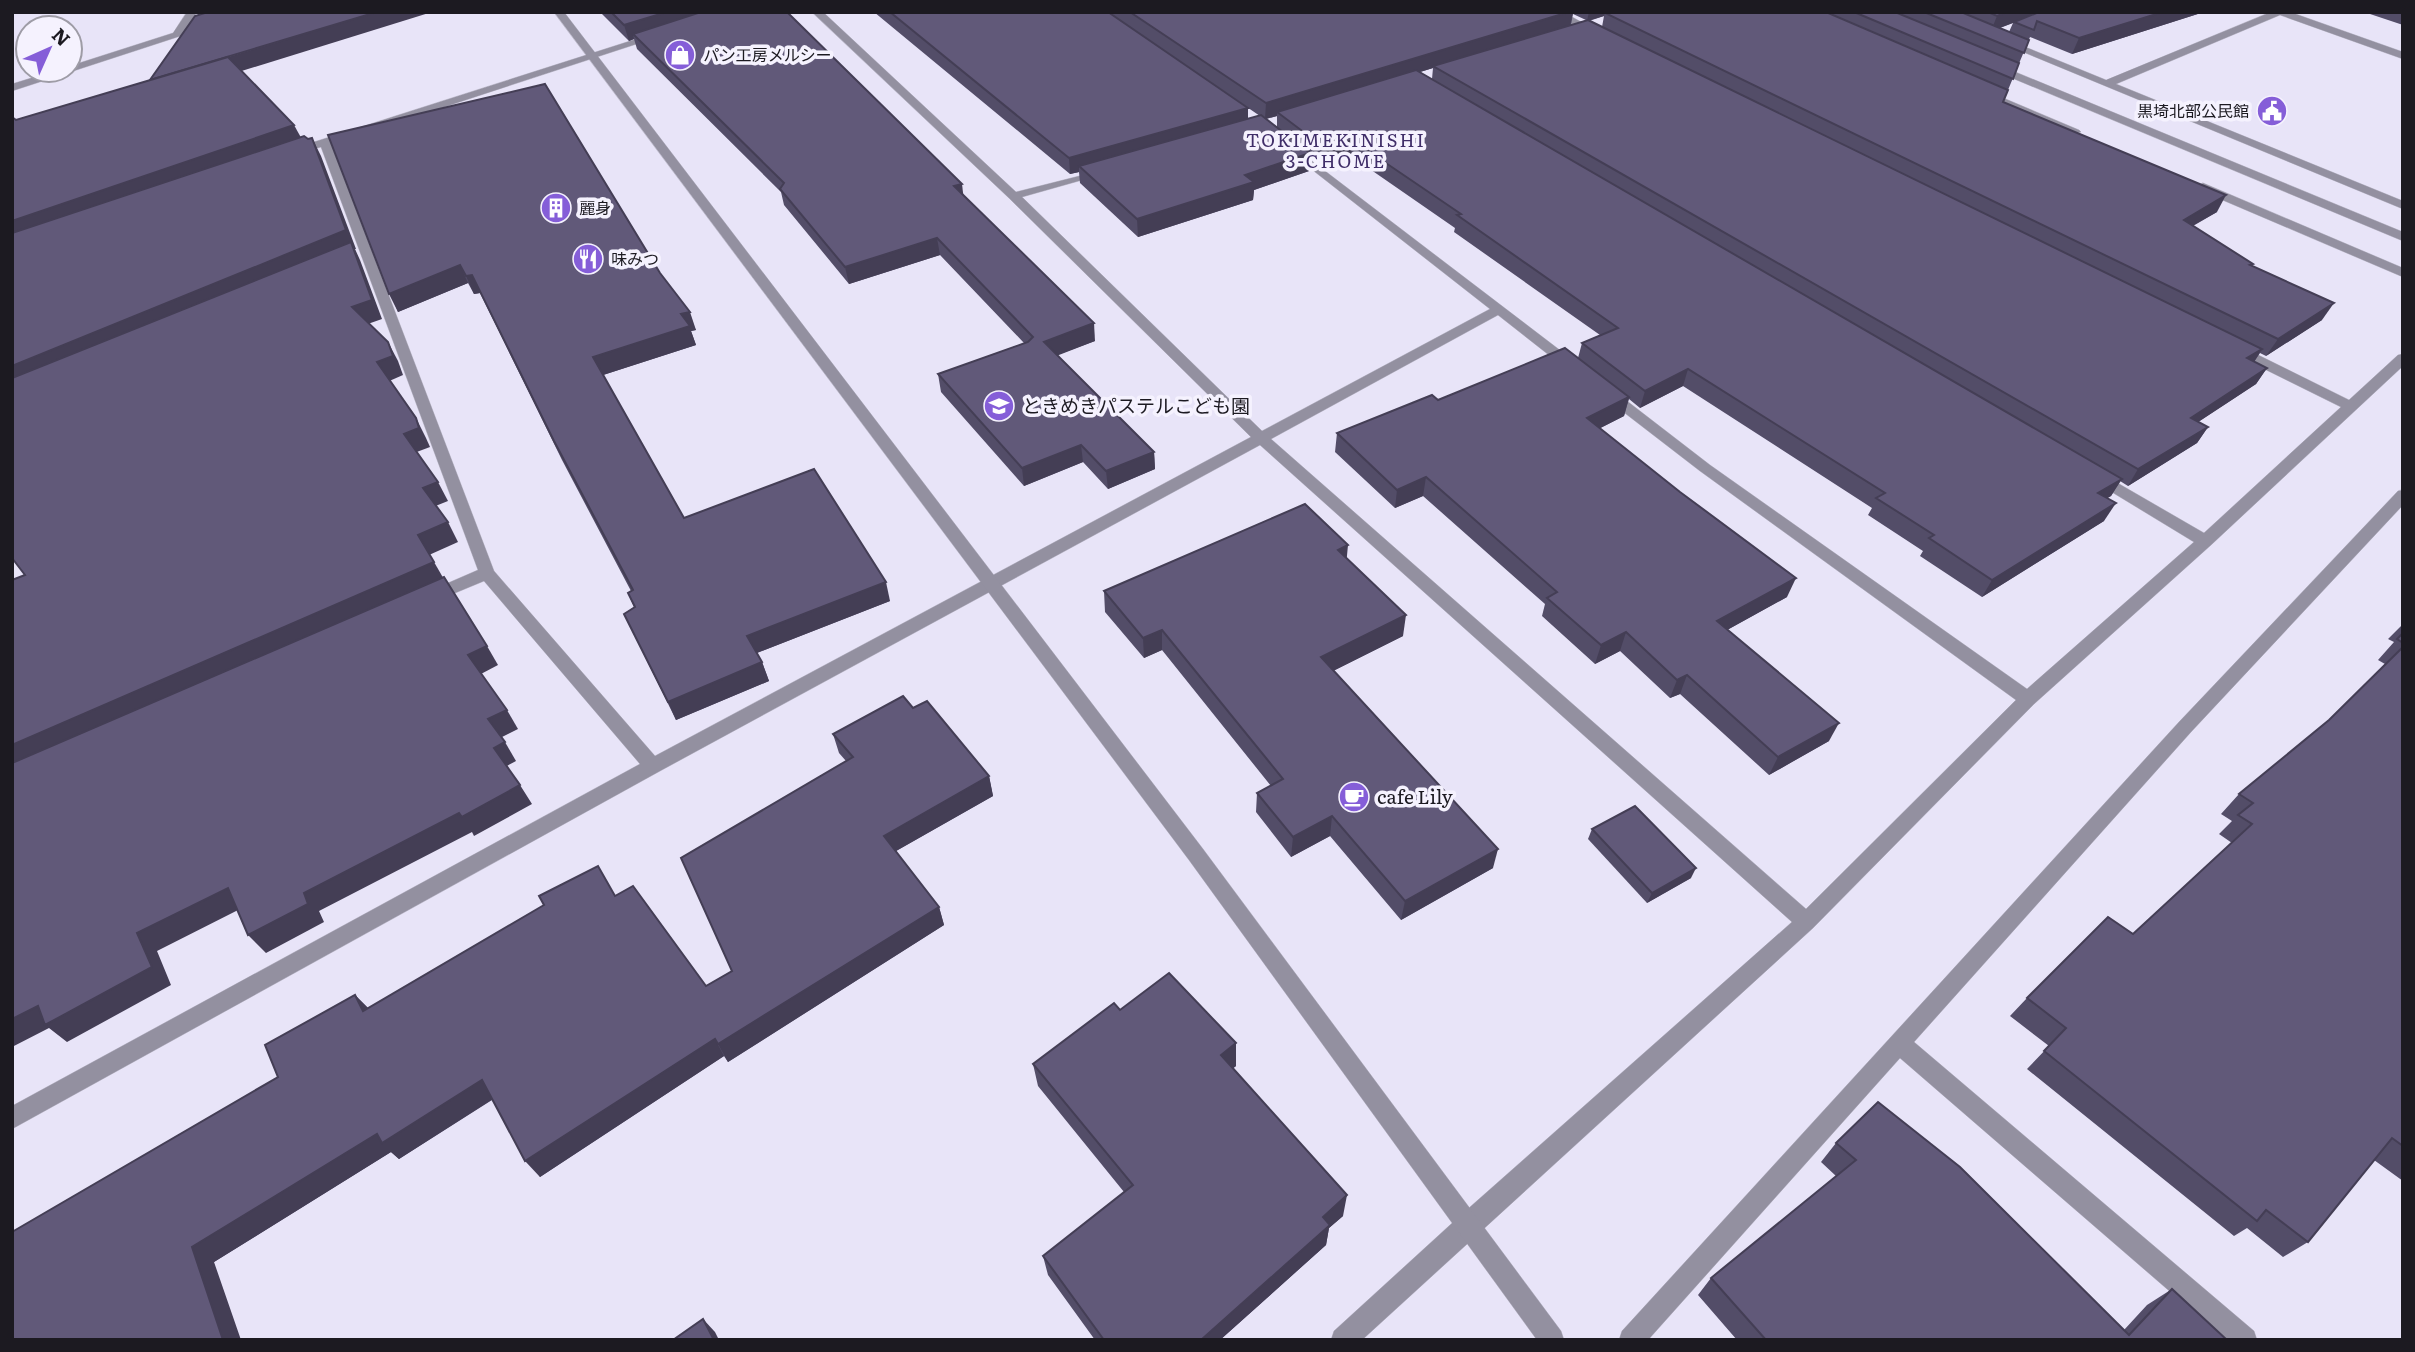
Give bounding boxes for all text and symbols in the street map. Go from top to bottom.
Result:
north arrow [14,14,84,84]
text: N [46,21,77,52]
shop icon: パン工房メルシー [663,38,697,72]
place label: パン工房メルシー [703,42,832,66]
public building icon: 黒埼北部公民館 [2255,94,2289,128]
place label: 黒埼北部公民館 [2137,98,2249,122]
district label: TOKIMEKINISHI 3-CHOME [1246,126,1426,174]
building icon: 麗身 [539,191,573,225]
place label: 麗身 [579,195,611,219]
restaurant icon: 味みつ [571,242,605,276]
place label: 味みつ [611,246,659,270]
school or university icon: ときめきパステルこども園 [982,389,1016,423]
place label: ときめきパステルこども園 [1022,391,1250,419]
cafe icon: cafe Lily [1337,780,1371,814]
place label: cafe Lily [1377,782,1453,810]

